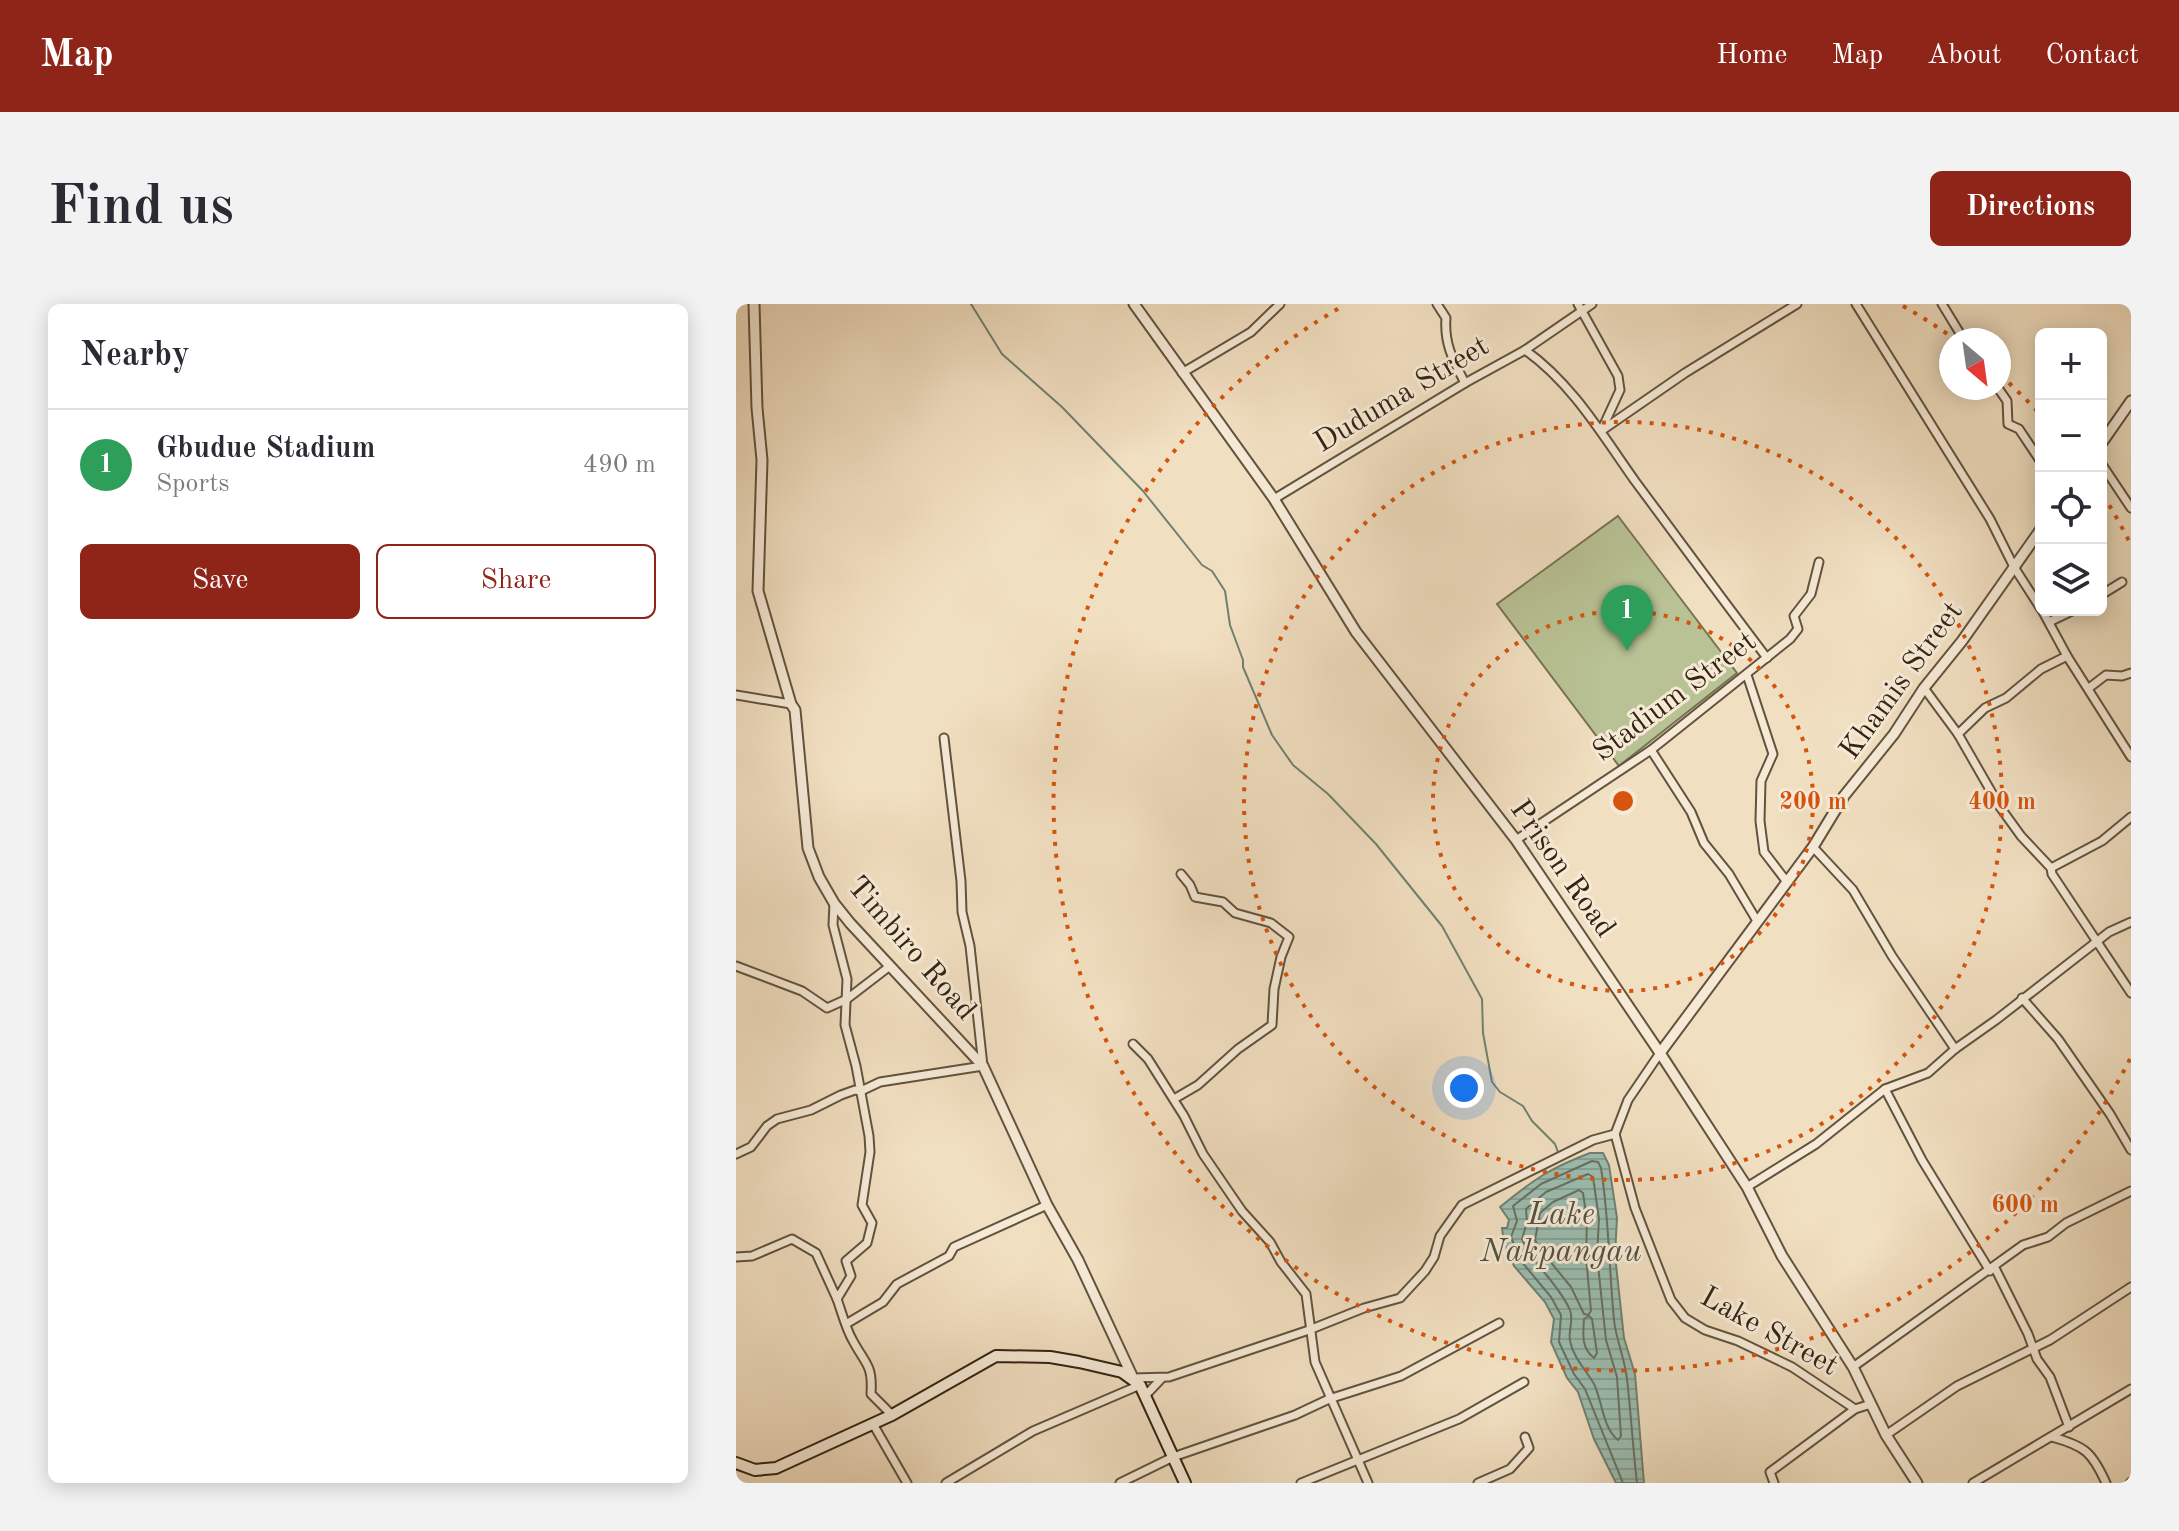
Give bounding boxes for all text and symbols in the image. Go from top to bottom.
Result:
text: Map [40,37,114,75]
text: Home [1716,42,1787,70]
text: Map [1831,42,1883,70]
text: About [1927,42,2002,70]
text: Contact [2046,42,2139,70]
button: Directions [1930,171,2131,246]
text: Find us [48,180,234,236]
north arrow [1939,328,2011,400]
map controls [2035,328,2107,616]
button: + [2035,328,2107,400]
street label: Duduma Street [1310,331,1494,459]
text: Nearby [80,339,190,373]
button: − [2035,400,2107,472]
text: Gbudue Stadium [156,434,375,464]
text: 1 [98,452,114,478]
text: 490 m [583,452,656,478]
text: Sports [156,471,230,497]
button: locate [2035,472,2107,544]
button: Save [80,544,360,619]
button: Share [376,544,656,619]
button: layers [2035,544,2107,616]
pin: 1 [1601,585,1653,651]
street label: Khamis Street [1835,597,1969,765]
street label: Stadium Street [1588,626,1762,768]
centre of rings [1609,787,1637,815]
text: 200 m [1779,791,1847,815]
text: 400 m [1968,791,2036,815]
street label: Prison Road [1504,795,1620,943]
street label: Timbiro Road [841,872,981,1026]
your location [1444,1068,1484,1108]
text: 600 m [1991,1194,2059,1218]
water label: Lake Nakpangau [1479,1200,1642,1269]
street label: Lake Street [1695,1282,1843,1382]

